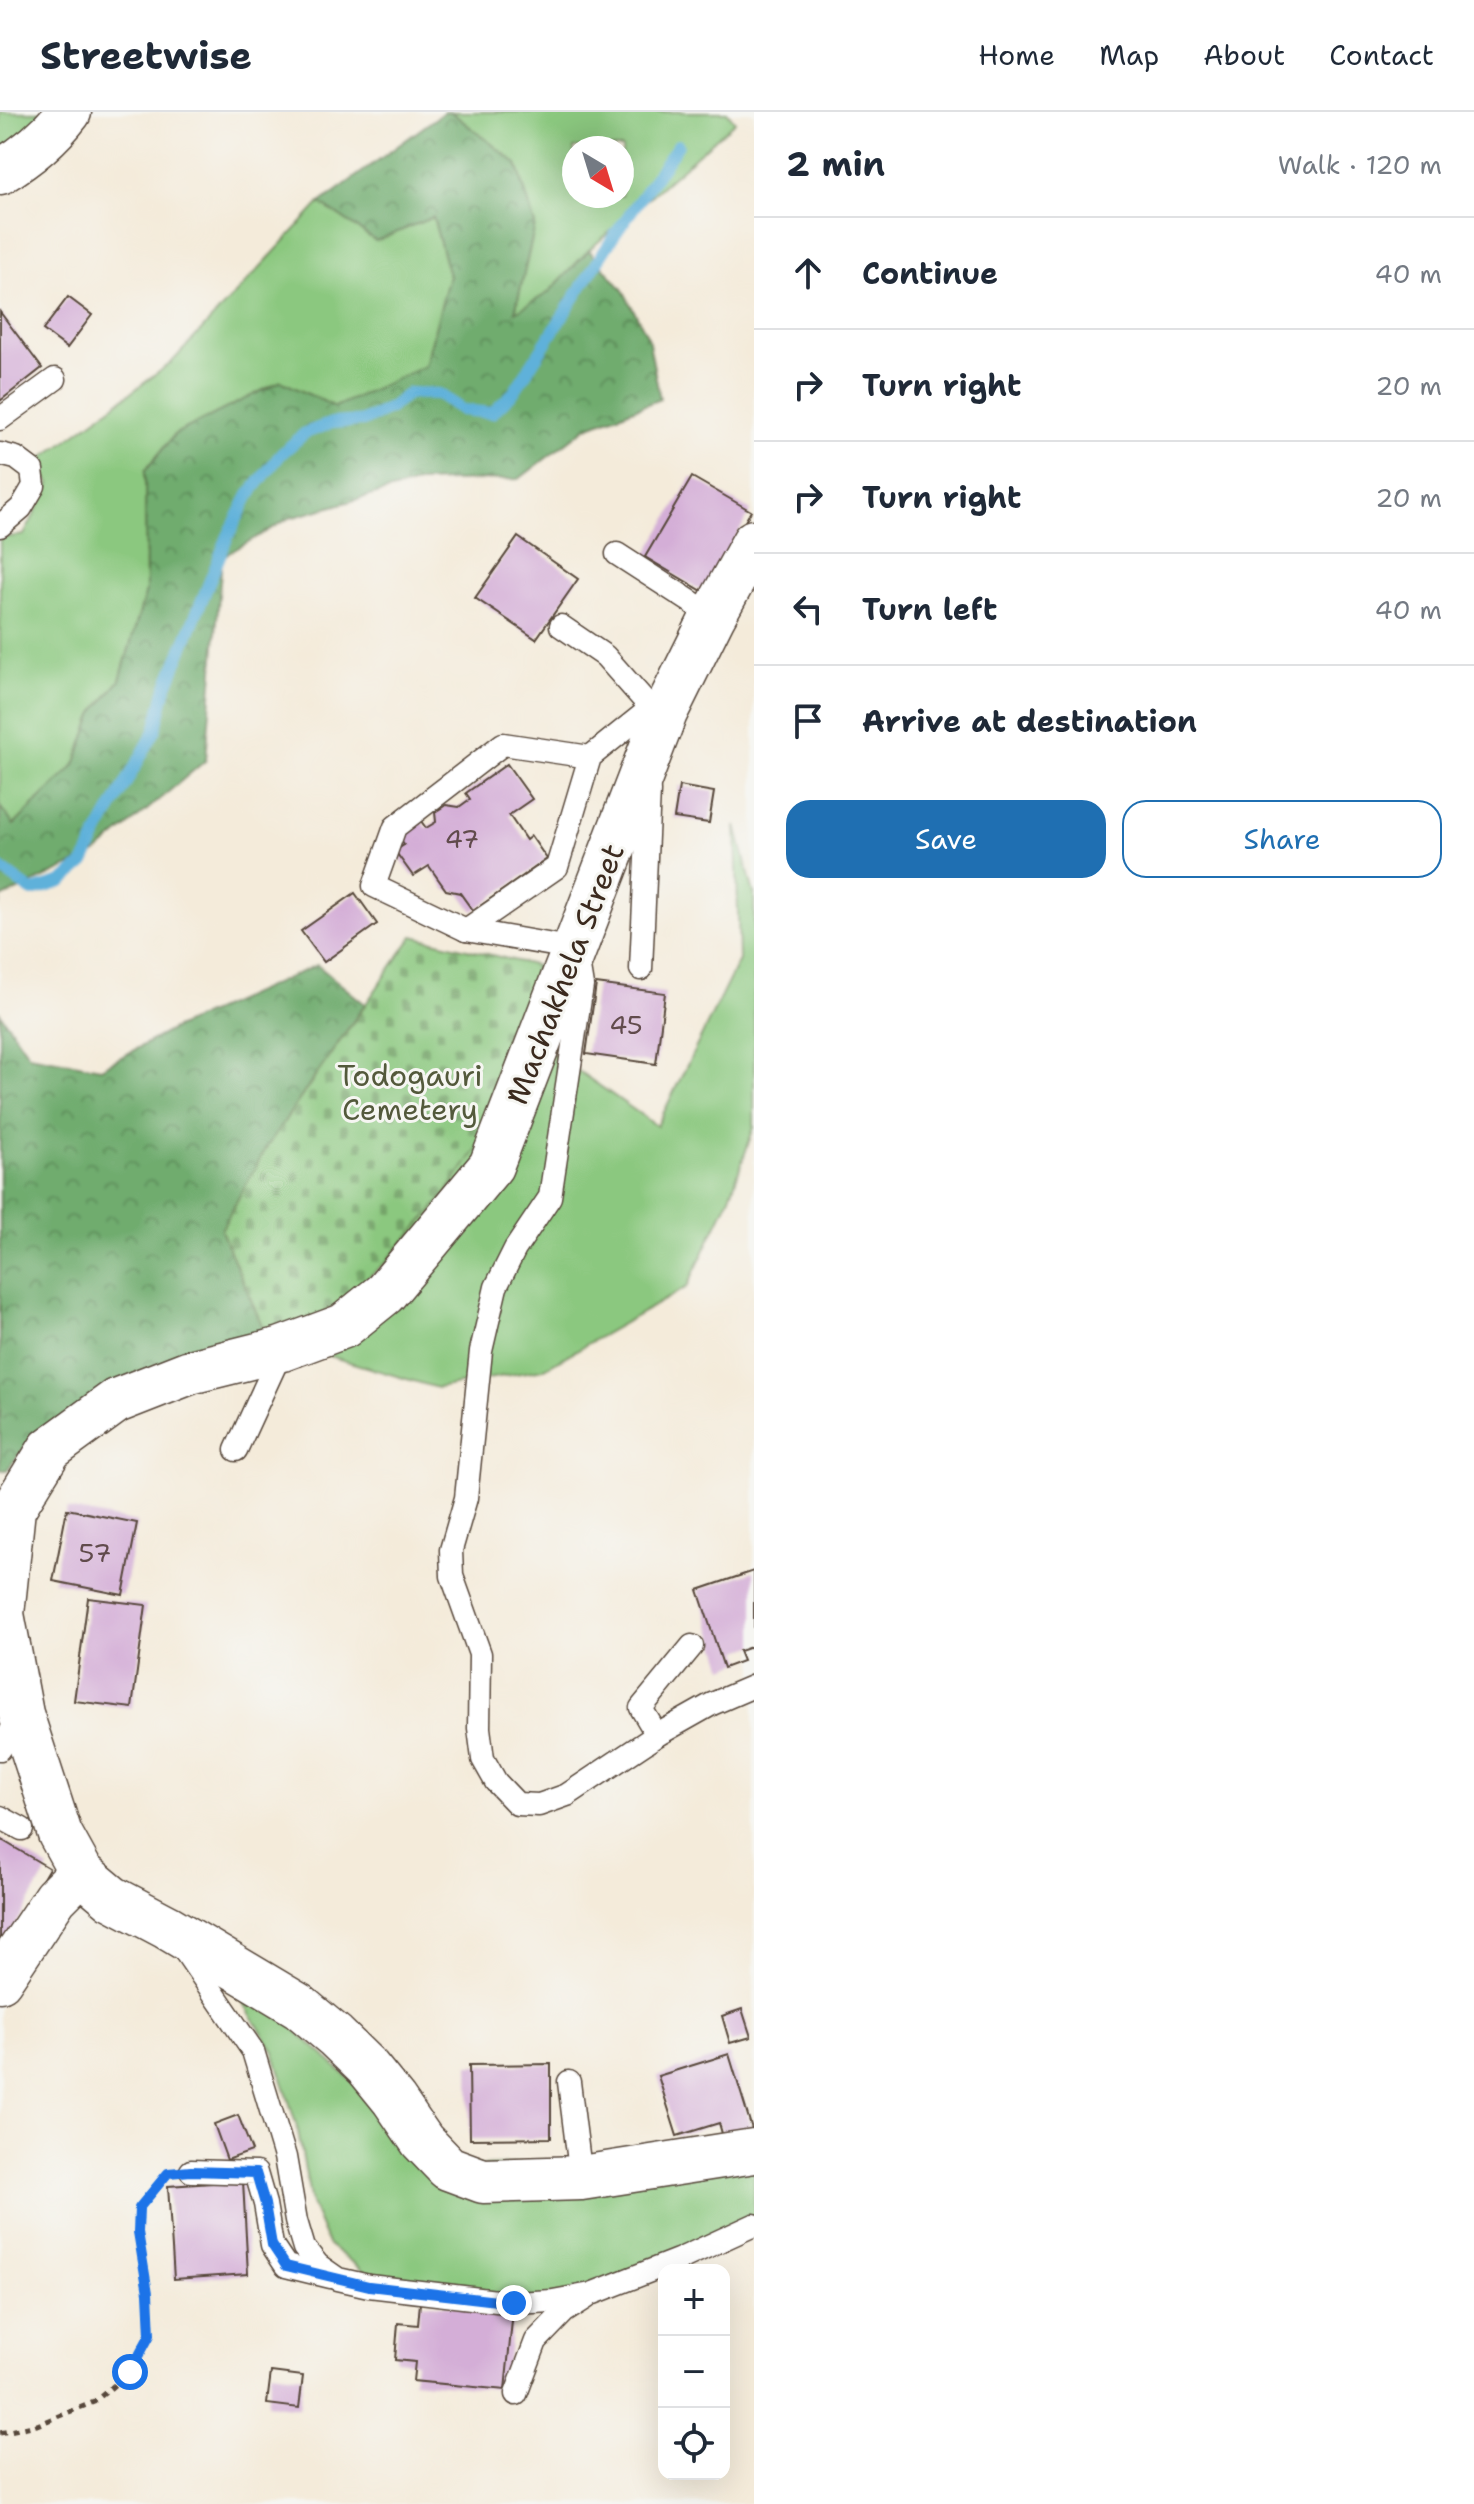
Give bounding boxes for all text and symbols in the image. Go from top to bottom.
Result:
text: Streetwise [40,30,252,81]
text: Home [978,36,1055,74]
text: Map [1099,36,1159,74]
text: About [1203,36,1285,74]
text: Contact [1329,36,1434,74]
north arrow [562,136,634,208]
text: 2 min [786,141,885,187]
text: Walk · 120 m [1278,147,1442,182]
icon: ahead [786,251,830,295]
text: Continue [862,253,998,294]
text: 40 m [1375,256,1442,291]
icon: right [786,363,830,407]
text: Turn right [862,365,1021,406]
text: 20 m [1375,368,1442,403]
icon: right [786,475,830,519]
text: Turn right [862,477,1021,518]
text: 20 m [1375,480,1442,515]
icon: left [786,587,830,631]
text: Turn left [862,589,997,630]
text: 40 m [1375,592,1442,627]
icon: arrive [786,699,830,743]
text: Arrive at destination [862,701,1197,742]
button: Save [786,800,1106,878]
button: Share [1122,800,1442,878]
house number: 47 [445,821,479,856]
street label: Machakhela Street [496,838,634,1110]
house number: 45 [609,1007,643,1042]
park label: Todogauri Cemetery [337,1055,483,1130]
house number: 57 [79,1535,111,1570]
map controls [658,2264,730,2480]
button: + [658,2264,730,2336]
route end [496,2285,532,2321]
button: − [658,2336,730,2408]
route start [112,2354,148,2390]
button: locate [658,2408,730,2480]

